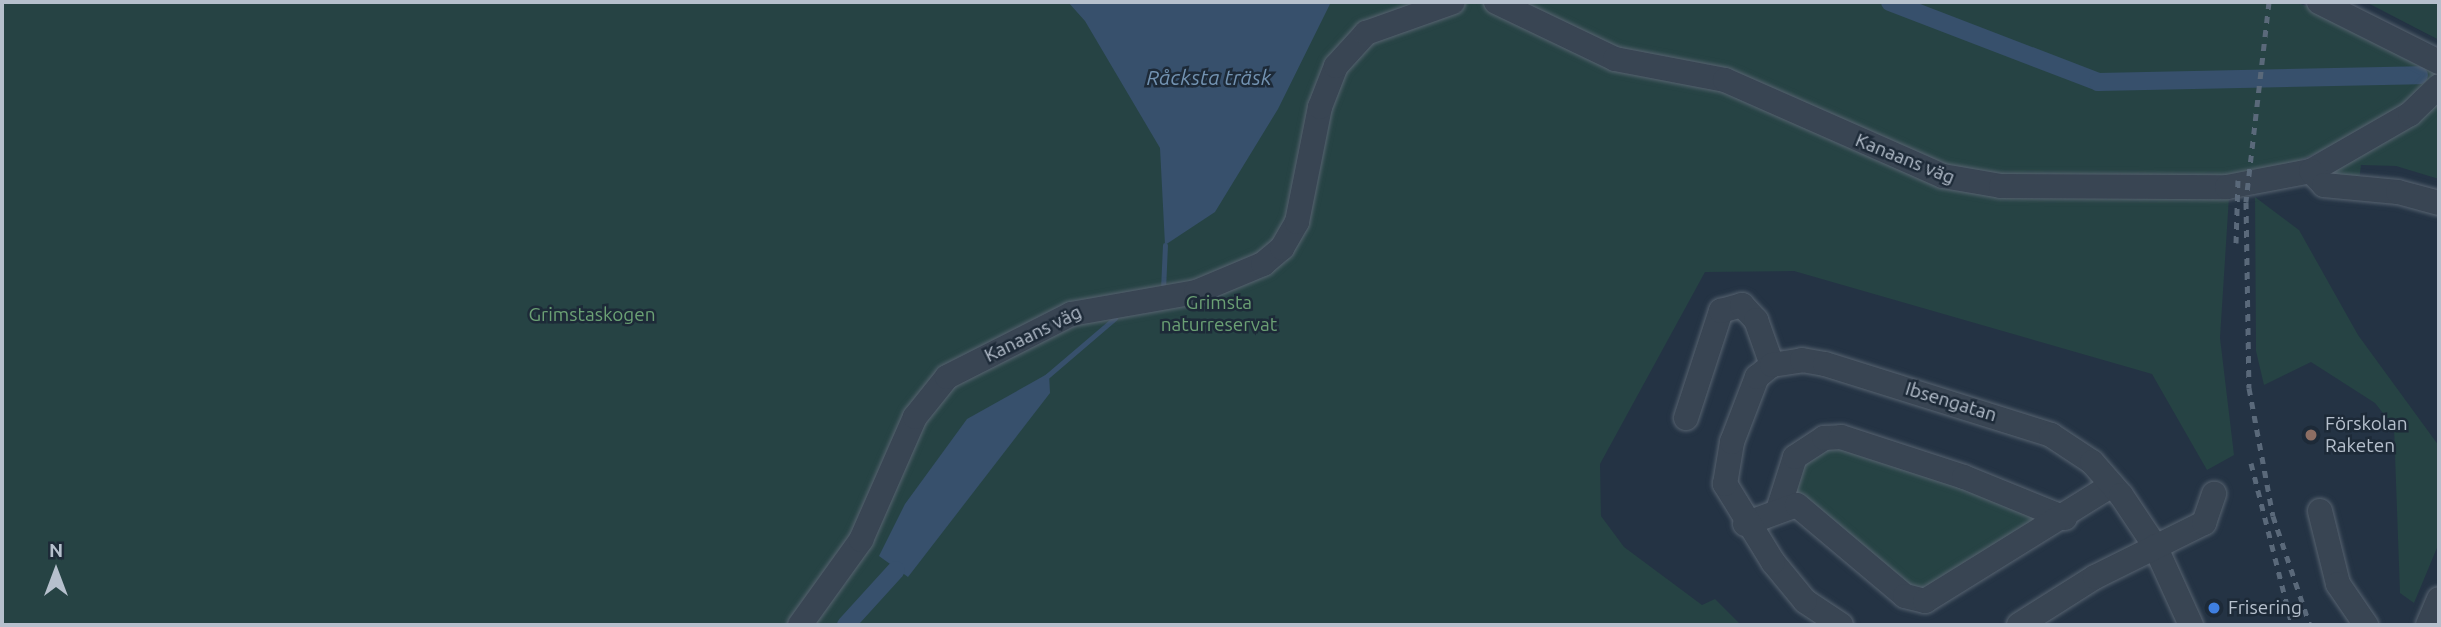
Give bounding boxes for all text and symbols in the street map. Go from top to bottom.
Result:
water label: Råcksta träsk [1146,64,1272,90]
street label: Kanaans väg [1852,129,1958,189]
park label: Grimsta naturreservat [1161,292,1277,336]
street label: Kanaans väg [981,301,1085,367]
park label: Grimstaskogen [528,304,656,326]
street label: Ibsengatan [1903,377,1999,427]
place label: Förskolan Raketen [2325,413,2407,457]
marker: Förskolan Raketen [2303,427,2319,443]
north arrow [21,536,91,606]
text: N [49,539,63,561]
place label: Frisering [2228,597,2302,619]
marker: Frisering [2206,600,2222,616]

